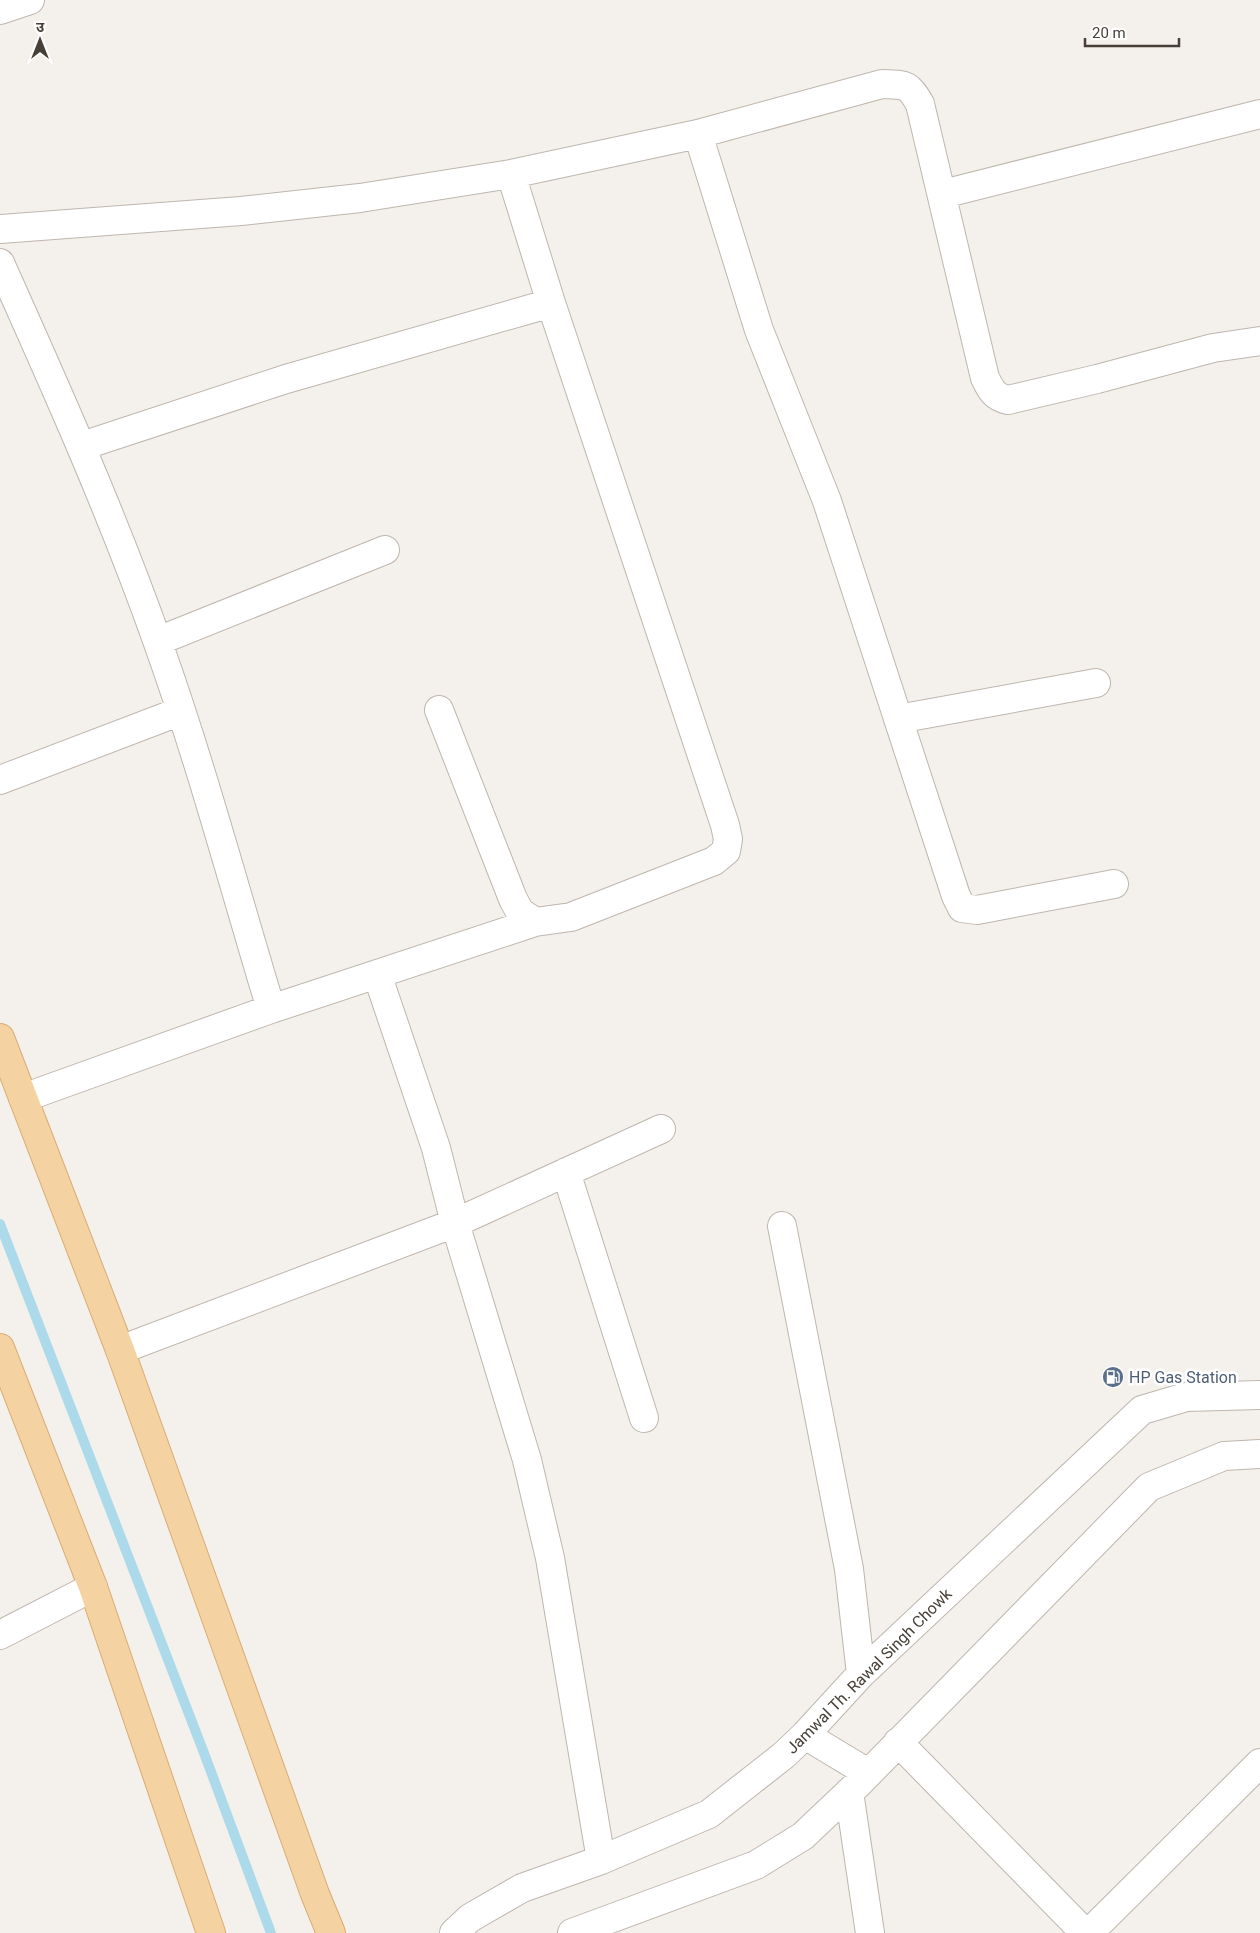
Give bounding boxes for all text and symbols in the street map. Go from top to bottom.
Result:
north arrow [15,15,65,65]
scale bar [1085,15,1179,47]
text: उ [36,19,45,35]
text: 20 m [1092,24,1126,42]
fuel station icon: HP Gas Station [1101,1365,1125,1389]
place label: HP Gas Station [1129,1368,1237,1387]
street label: Jamwal Th. Rawal Singh Chowk [782,1584,956,1758]

